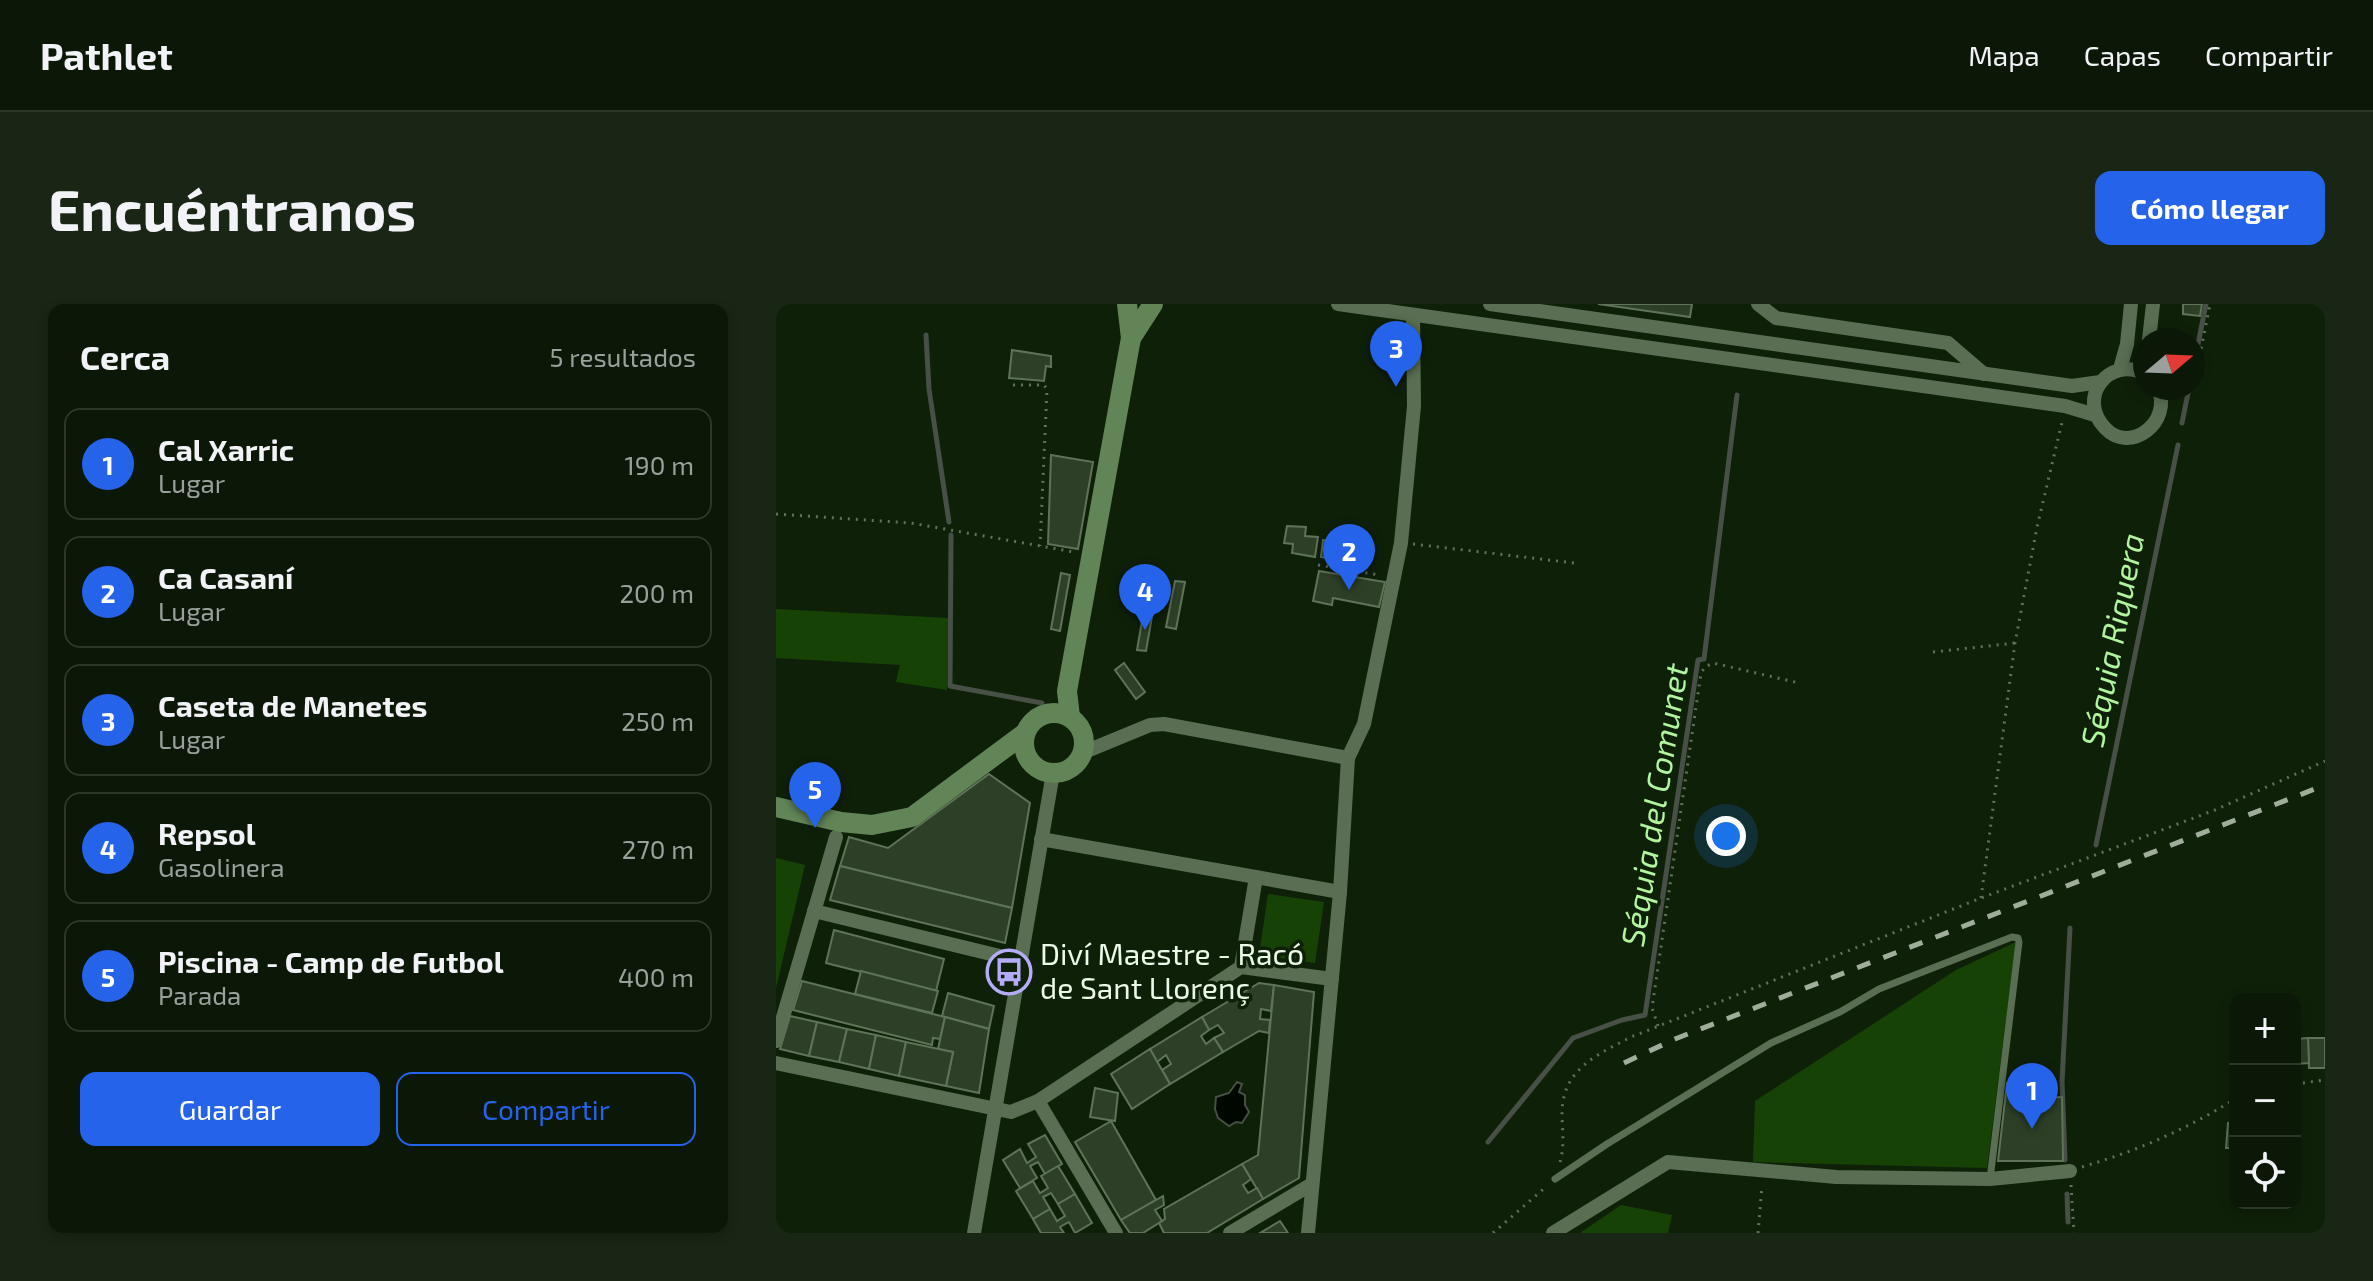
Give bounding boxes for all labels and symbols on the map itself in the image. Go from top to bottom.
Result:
pin: 3 [1370,321,1422,387]
north arrow [2133,328,2205,400]
pin: 2 [1323,524,1375,590]
water label: Séquia Riquera [2072,530,2151,750]
pin: 4 [1119,564,1171,630]
water label: Séquia del Comunet [1612,660,1695,949]
pin: 5 [789,762,841,828]
your location [1706,816,1746,856]
place label: Diví Maestre - Racó de Sant Llorenç [1040,935,1304,1006]
bus stop icon: Diví Maestre - Racó de Sant Llorenç [985,948,1033,996]
pin: 1 [2006,1063,2058,1129]

